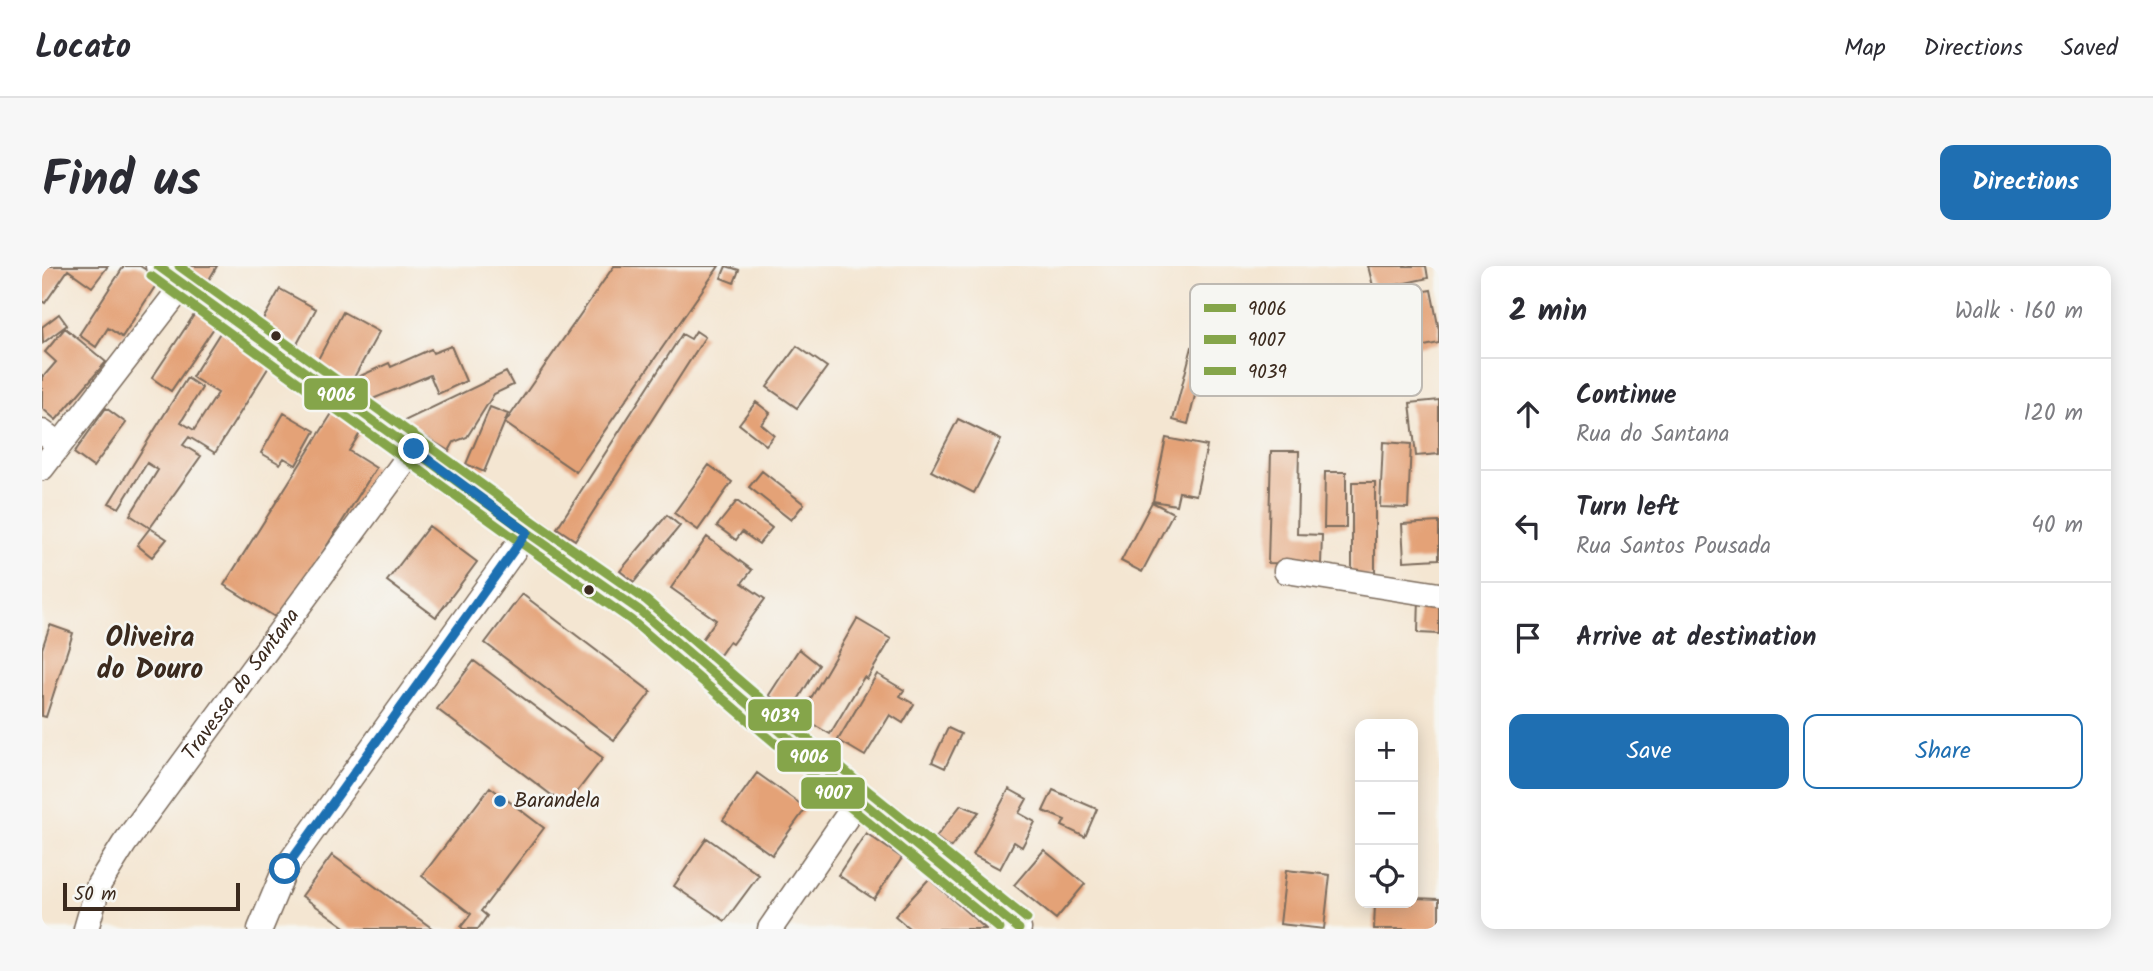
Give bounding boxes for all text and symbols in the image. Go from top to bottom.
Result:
text: Locato [35,22,131,75]
text: Map [1844,29,1886,68]
text: Directions [1924,29,2023,68]
text: Saved [2061,29,2118,68]
text: Find us [42,143,200,221]
button: Directions [1940,145,2111,220]
legend [1190,284,1422,396]
text: 2 min [1509,288,1587,336]
text: Walk · 160 m [1955,294,2083,330]
text: 9006 [1248,295,1287,325]
text: 9007 [1248,326,1286,356]
unlabelled marker [269,329,283,343]
text: 9039 [1248,358,1287,388]
text: Continue [1576,375,1677,417]
line badge: 9006 [303,377,369,411]
text: 9006 [316,381,356,411]
icon: ahead [1509,395,1547,433]
text: 120 m [2023,396,2083,432]
text: Rua do Santana [1576,417,1730,453]
route end [398,433,429,464]
text: Turn left [1576,487,1679,529]
icon: left [1509,507,1547,545]
text: 40 m [2031,508,2083,544]
text: Rua Santos Pousada [1576,529,1771,565]
unlabelled marker [582,583,596,597]
street label: Travessa do Santana [174,601,308,768]
district label: Oliveira do Douro [97,616,204,693]
text: Arrive at destination [1576,617,1816,659]
icon: arrive [1509,619,1547,657]
line badge: 9039 [747,698,813,732]
text: 9039 [760,702,800,732]
button: Save [1509,714,1789,789]
button: Share [1803,714,2083,789]
map controls [1355,719,1418,908]
button: + [1355,719,1418,782]
line badge: 9006 [776,739,842,773]
text: 9006 [789,743,829,773]
line badge: 9007 [800,776,866,810]
text: 9007 [814,779,853,809]
button: − [1355,782,1418,845]
place label: Barandela [514,785,600,818]
marker: Barandela [492,793,508,809]
button: locate [1355,845,1418,908]
route start [269,853,300,884]
scale bar [63,880,240,912]
text: 50 m [74,880,116,910]

